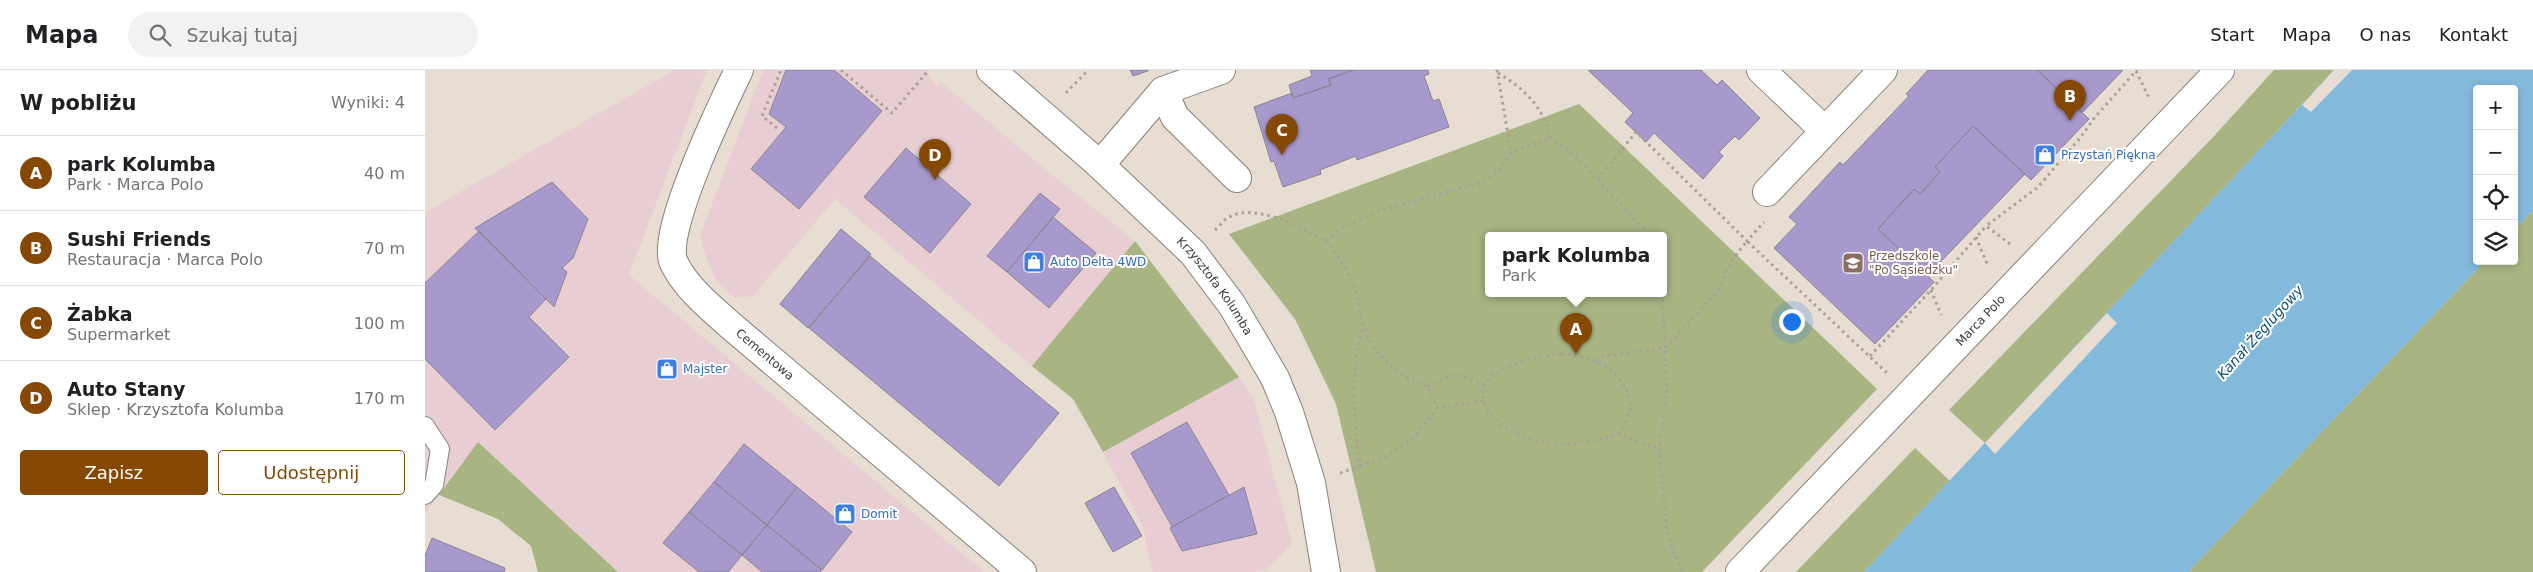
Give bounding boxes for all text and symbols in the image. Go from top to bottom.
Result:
search box [128,12,478,57]
text: Mapa [25,21,98,49]
icon: search [146,21,174,49]
text: Szukaj tutaj [186,24,298,46]
text: Start [2210,24,2254,45]
text: Mapa [2282,24,2331,45]
text: O nas [2359,24,2411,45]
text: Kontakt [2439,24,2508,45]
pin: B [2054,80,2086,121]
map controls [2473,85,2518,265]
button: + [2473,85,2518,130]
text: W pobliżu [20,91,137,115]
text: Wyniki: 4 [331,93,405,112]
pin: C [1266,114,1298,155]
button: − [2473,130,2518,175]
pin: D [919,139,951,180]
shop icon: Przystań Piękna [2033,143,2057,167]
place label: Przystań Piękna [2061,148,2156,162]
text: park Kolumba [67,153,216,175]
text: A [30,164,42,183]
text: 40 m [364,164,405,183]
text: Park · Marca Polo [67,175,203,194]
button: locate [2473,175,2518,220]
button: layers [2473,220,2518,265]
text: Sushi Friends [67,228,211,250]
popup [1485,232,1667,297]
street label: Krzysztofa Kolumba [1174,234,1255,338]
text: B [30,239,42,258]
text: 70 m [364,239,405,258]
text: park Kolumba [1502,244,1650,266]
place label: Przedszkole "Po Sąsiedzku" [1869,249,1958,277]
text: Restauracja · Marca Polo [67,250,263,269]
shop icon: Auto Delta 4WD [1022,250,1046,274]
school or university icon: Przedszkole "Po Sąsiedzku" [1841,251,1865,275]
place label: Auto Delta 4WD [1050,255,1146,269]
text: Park [1502,266,1536,285]
water label: Kanał Żeglugowy [2213,281,2307,382]
street label: Marca Polo [1953,292,2008,349]
text: Żabka [67,303,133,325]
your location [1779,309,1805,335]
pin: A [1560,313,1592,354]
text: C [30,314,42,333]
text: 100 m [354,314,405,333]
text: Supermarket [67,325,170,344]
street label: Cementowa [733,326,797,383]
shop icon: Majster [655,357,679,381]
place label: Majster [683,362,727,376]
text: Auto Stany [67,378,185,400]
text: D [29,389,43,408]
text: 170 m [354,389,405,408]
text: Sklep · Krzysztofa Kolumba [67,400,284,419]
button: Zapisz [20,450,208,495]
button: Udostępnij [218,450,405,495]
shop icon: Domit [833,502,857,526]
place label: Domit [861,507,898,521]

